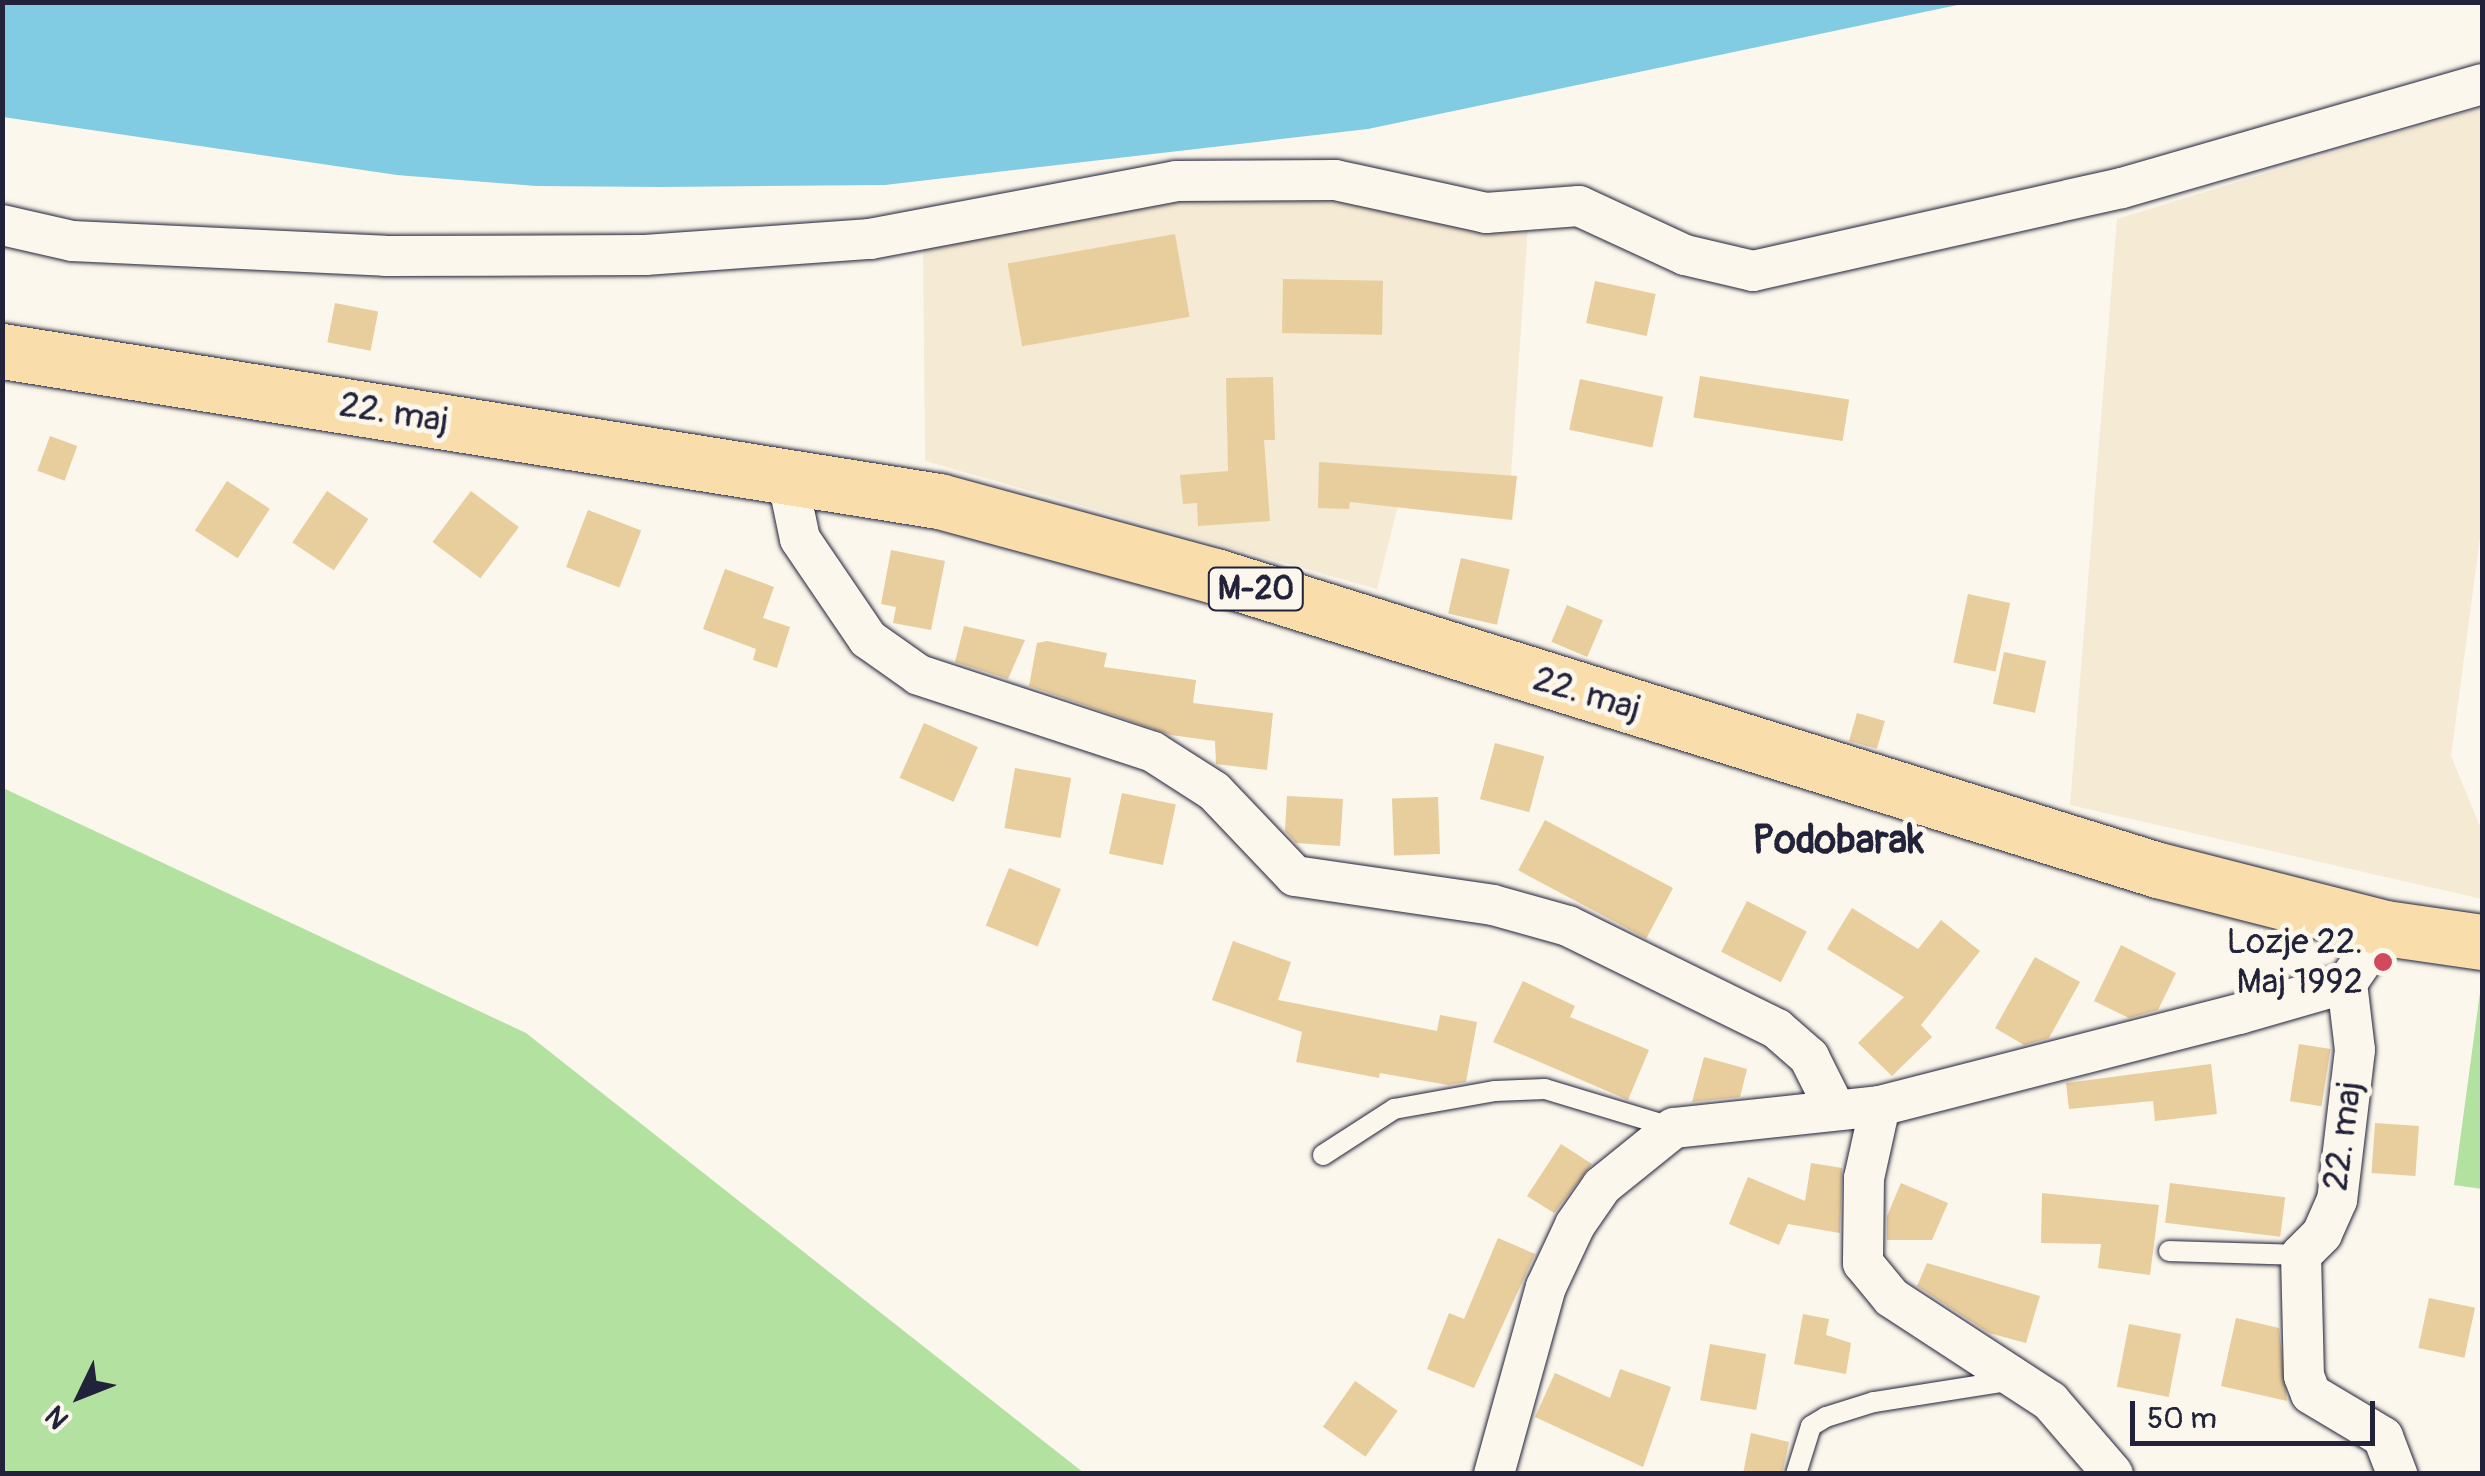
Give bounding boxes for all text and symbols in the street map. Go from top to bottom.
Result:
street label: 22. maj [336,384,452,442]
road number: M-20 [1206,562,1306,616]
street label: 22. maj [1528,658,1646,730]
district label: Podobarak [1752,817,1924,865]
place label: Lozje 22. Maj 1992 [2227,921,2363,1003]
marker: Lozje 22. Maj 1992 [2372,951,2394,973]
street label: 22. maj [2315,1079,2371,1193]
north arrow [30,1346,130,1446]
scale bar [2135,1381,2380,1443]
text: N [38,1398,77,1436]
text: 50 m [2147,1400,2217,1437]

